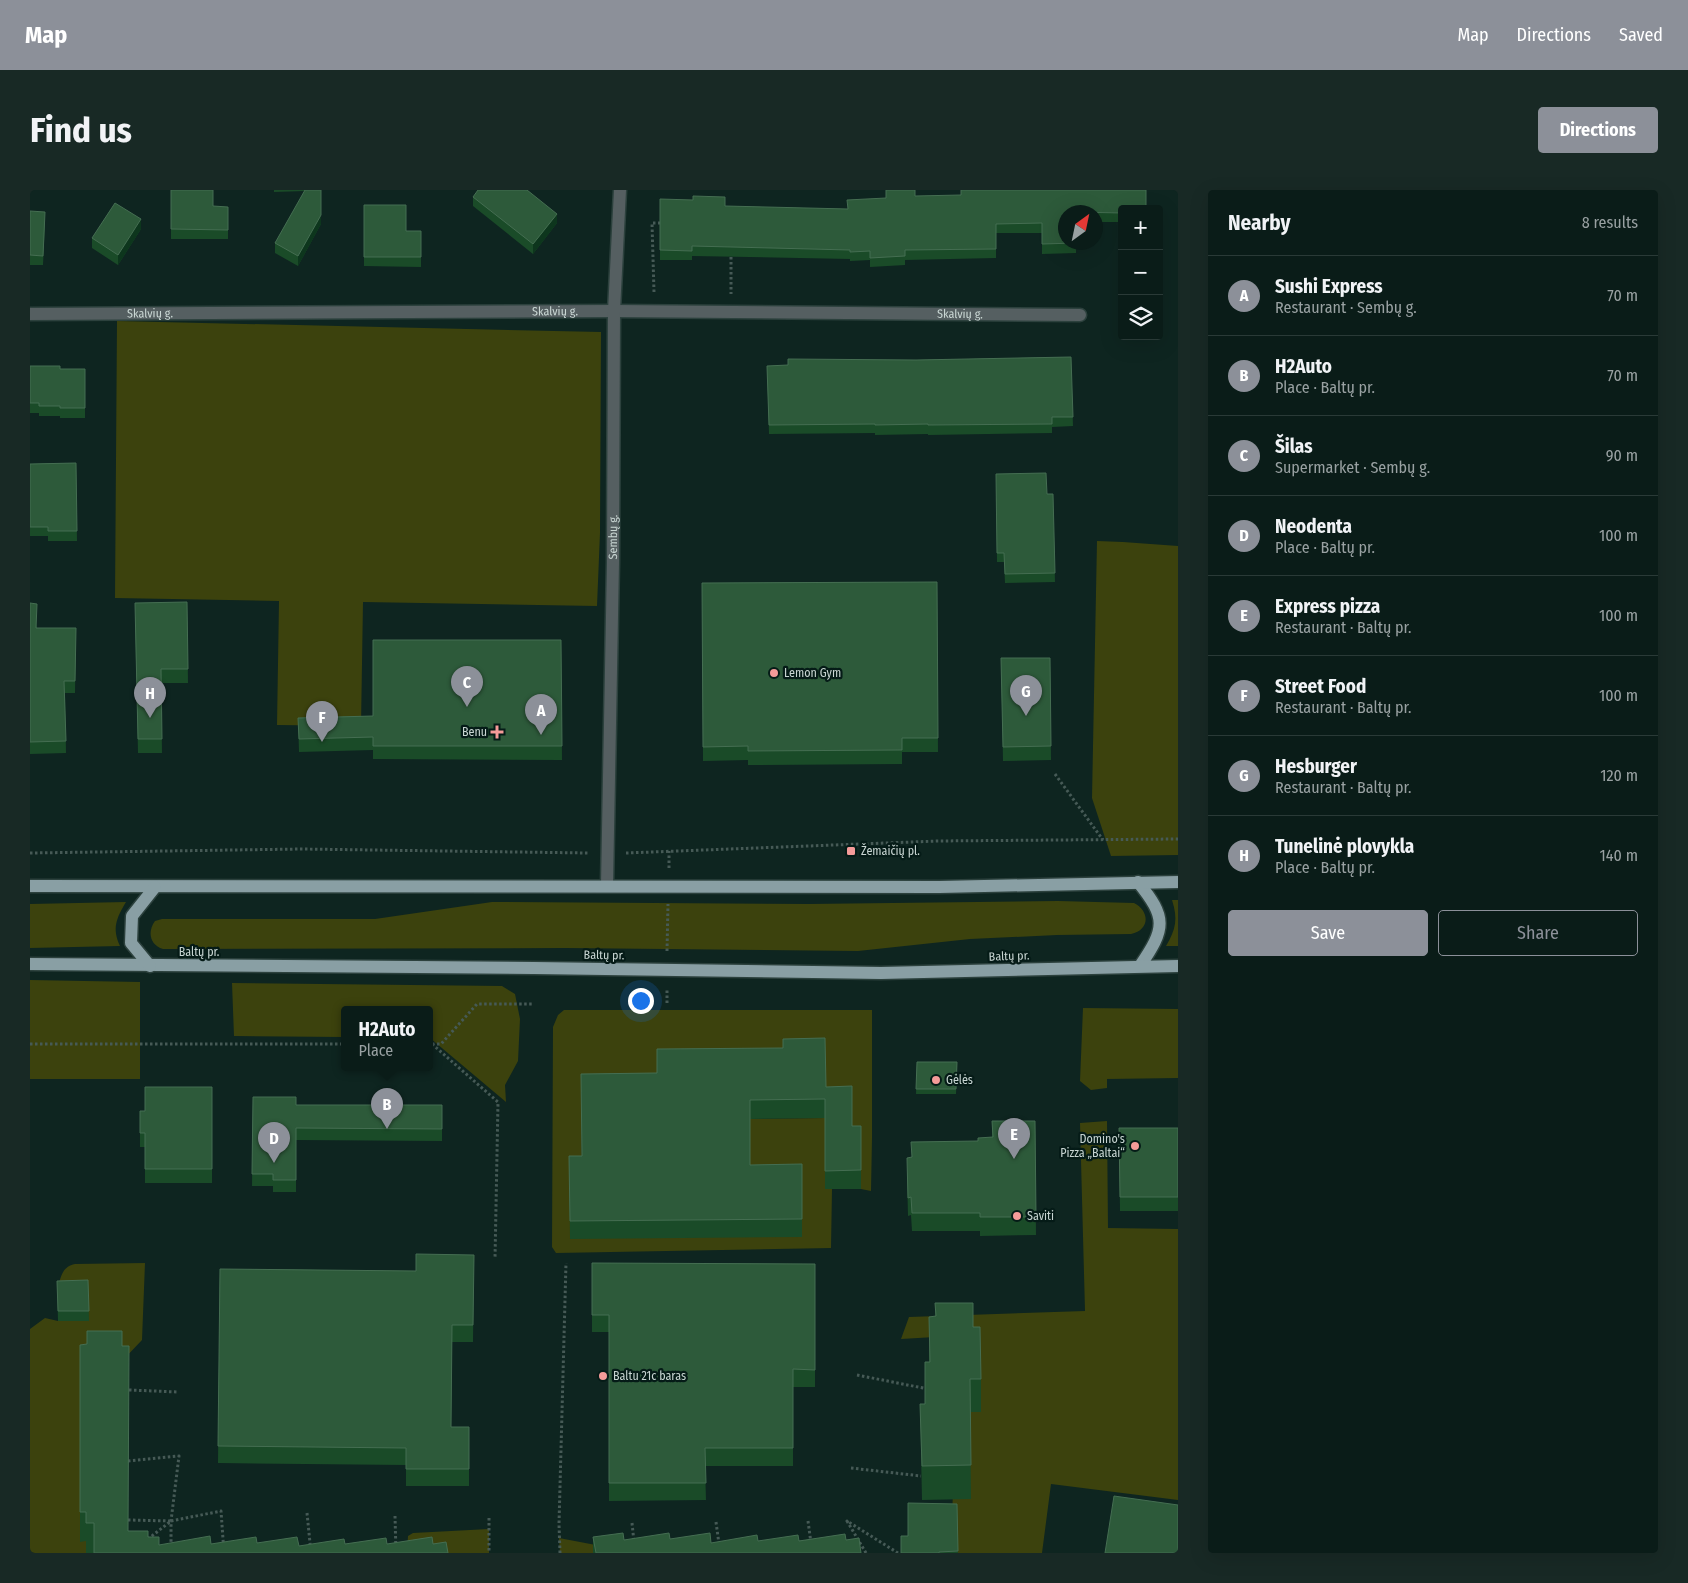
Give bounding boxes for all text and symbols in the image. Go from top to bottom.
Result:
text: Map [25,21,67,49]
text: Map [1457,24,1489,46]
text: Directions [1517,24,1591,46]
text: Saved [1619,24,1663,46]
button: Directions [1538,107,1658,153]
text: Find us [30,109,132,151]
north arrow [1058,205,1103,250]
map controls [1118,205,1163,340]
button: + [1118,205,1163,250]
text: Nearby [1228,210,1290,236]
text: 8 results [1582,213,1638,232]
button: − [1118,250,1163,295]
text: Sushi Express [1275,275,1383,298]
text: A [1240,286,1248,305]
text: 70 m [1607,286,1638,305]
button: layers [1118,295,1163,340]
text: Restaurant · Sembų g. [1275,298,1417,317]
street label: Skalvių g. [532,304,578,318]
street label: Skalvių g. [127,306,173,321]
street label: Skalvių g. [937,307,983,321]
text: H2Auto [1275,355,1332,378]
text: B [1240,366,1248,385]
text: 70 m [1607,366,1638,385]
text: Place · Baltų pr. [1275,378,1375,397]
text: Šilas [1275,435,1313,458]
text: C [1240,446,1248,465]
text: 90 m [1606,446,1638,465]
text: Supermarket · Sembų g. [1275,458,1430,477]
street label: Sembų g. [606,514,620,559]
text: Neodenta [1275,515,1352,538]
text: D [1239,526,1249,545]
text: 100 m [1599,526,1638,545]
text: Place · Baltų pr. [1275,538,1375,557]
text: Express pizza [1275,595,1380,618]
text: E [1240,606,1248,625]
text: 100 m [1599,606,1638,625]
text: Restaurant · Baltų pr. [1275,618,1411,637]
pin: C [451,666,483,707]
place label: Lemon Gym [784,666,841,680]
marker: Lemon Gym [768,667,780,679]
pin: G [1010,675,1042,716]
text: Street Food [1275,675,1366,698]
pin: H [134,677,166,718]
text: F [1240,686,1248,705]
text: 100 m [1599,686,1638,705]
pin: A [525,694,557,735]
text: Restaurant · Baltų pr. [1275,698,1411,717]
pin: F [306,701,338,742]
place label: Benu [462,725,487,739]
marker: Benu [491,726,503,738]
text: Hesburger [1275,755,1357,778]
text: G [1239,766,1249,785]
text: 120 m [1600,766,1638,785]
text: Restaurant · Baltų pr. [1275,778,1411,797]
text: Tunelinė plovykla [1275,835,1414,858]
place label: Žemaičių pl. [861,843,920,858]
marker: Žemaičių pl. [845,845,857,857]
text: H [1239,846,1249,865]
text: 140 m [1600,846,1638,865]
text: Place · Baltų pr. [1275,858,1375,877]
button: Save [1228,910,1428,956]
button: Share [1438,910,1638,956]
street label: Baltų pr. [179,945,220,959]
street label: Baltų pr. [584,948,625,962]
street label: Baltų pr. [988,948,1030,964]
your location [628,988,654,1014]
popup [341,1006,433,1071]
text: H2Auto [359,1018,415,1041]
text: Place [359,1041,393,1060]
place label: Gėlės [946,1073,973,1087]
marker: Gėlės [930,1074,942,1086]
pin: B [371,1088,403,1129]
pin: E [998,1118,1030,1159]
pin: D [258,1122,290,1163]
place label: Domino's Pizza „Baltai“ [1060,1132,1125,1160]
marker: Domino's Pizza „Baltai“ [1129,1140,1141,1152]
place label: Saviti [1027,1209,1054,1223]
marker: Saviti [1011,1210,1023,1222]
place label: Baltu 21c baras [613,1369,686,1383]
marker: Baltu 21c baras [597,1370,609,1382]

